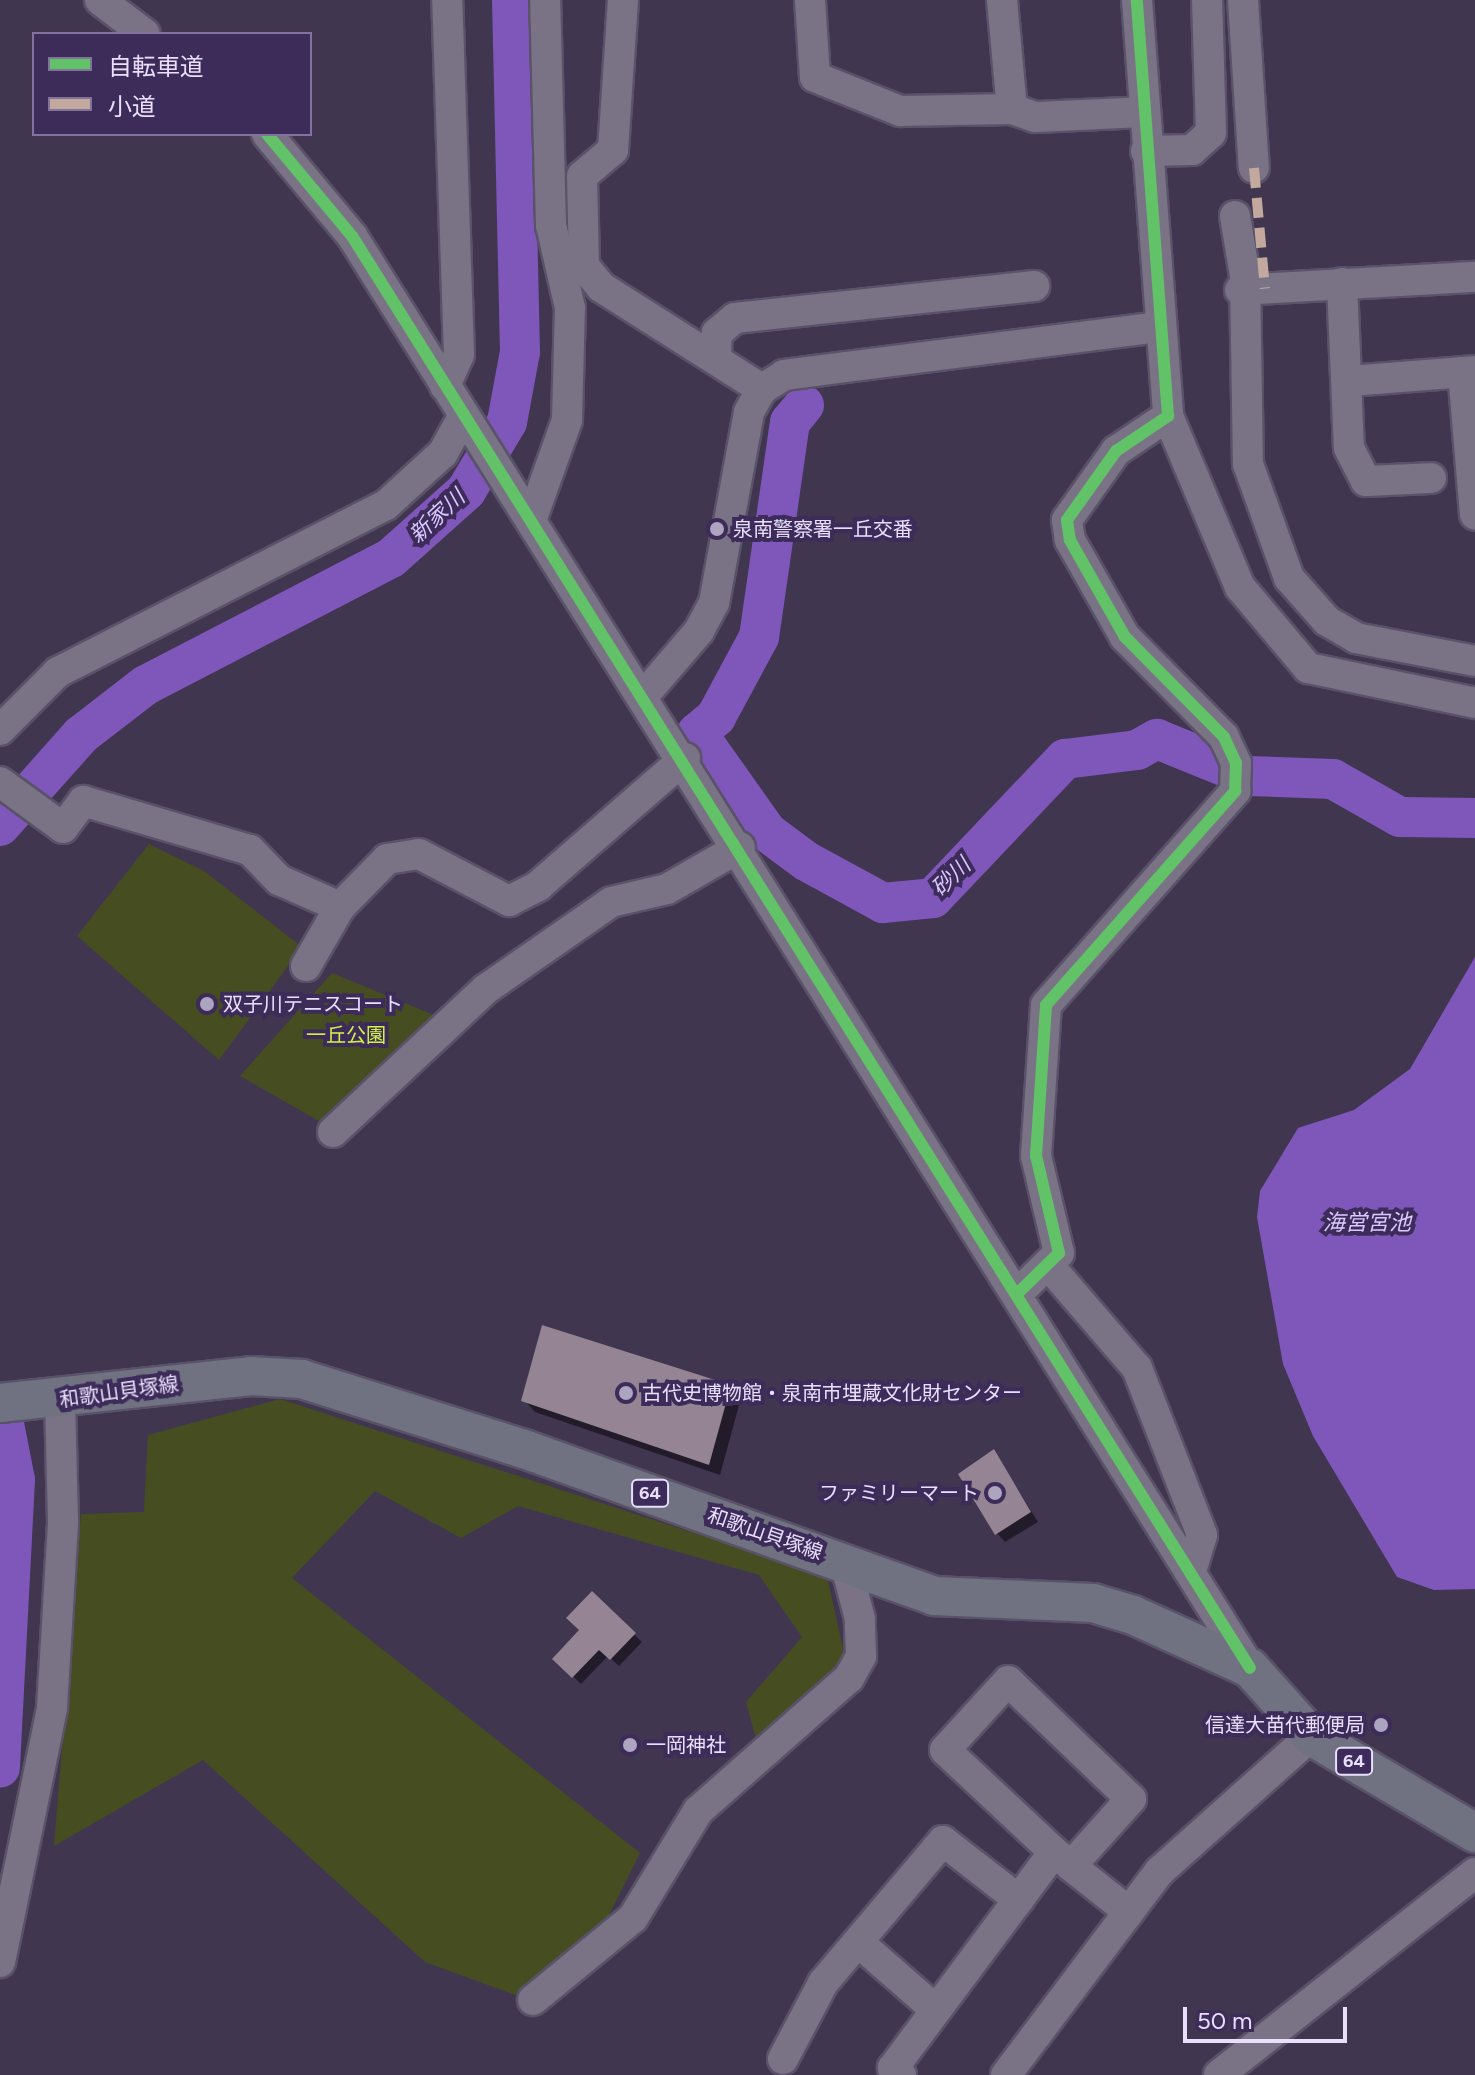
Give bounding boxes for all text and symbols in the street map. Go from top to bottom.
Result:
legend [32,32,312,136]
text: 自転車道 [108,52,204,81]
text: 小道 [108,92,156,121]
water label: 新家川 [404,484,470,548]
place label: 泉南警察署一丘交番 [733,517,913,541]
marker: 泉南警察署一丘交番 [708,520,726,538]
water label: 砂川 [926,852,976,902]
place label: 双子川テニスコート [223,992,403,1016]
marker: 双子川テニスコート [198,995,216,1013]
park label: 一丘公園 [306,1023,386,1047]
water label: 海営宮池 [1323,1210,1411,1236]
street label: 和歌山貝塚線 [58,1372,180,1412]
place label: 古代史博物館・泉南市埋蔵文化財センター [642,1381,1022,1405]
marker: 古代史博物館・泉南市埋蔵文化財センター [617,1384,635,1402]
road number: 64 [630,1479,670,1507]
place label: ファミリーマート [819,1481,979,1505]
marker: ファミリーマート [986,1484,1004,1502]
street label: 和歌山貝塚線 [704,1503,826,1565]
place label: 信達大苗代郵便局 [1205,1713,1365,1737]
marker: 信達大苗代郵便局 [1372,1716,1390,1734]
place label: 一岡神社 [646,1733,726,1757]
marker: 一岡神社 [621,1736,639,1754]
road number: 64 [1334,1747,1374,1775]
scale bar [1187,1991,1351,2041]
text: 50 m [1197,2006,1253,2035]

